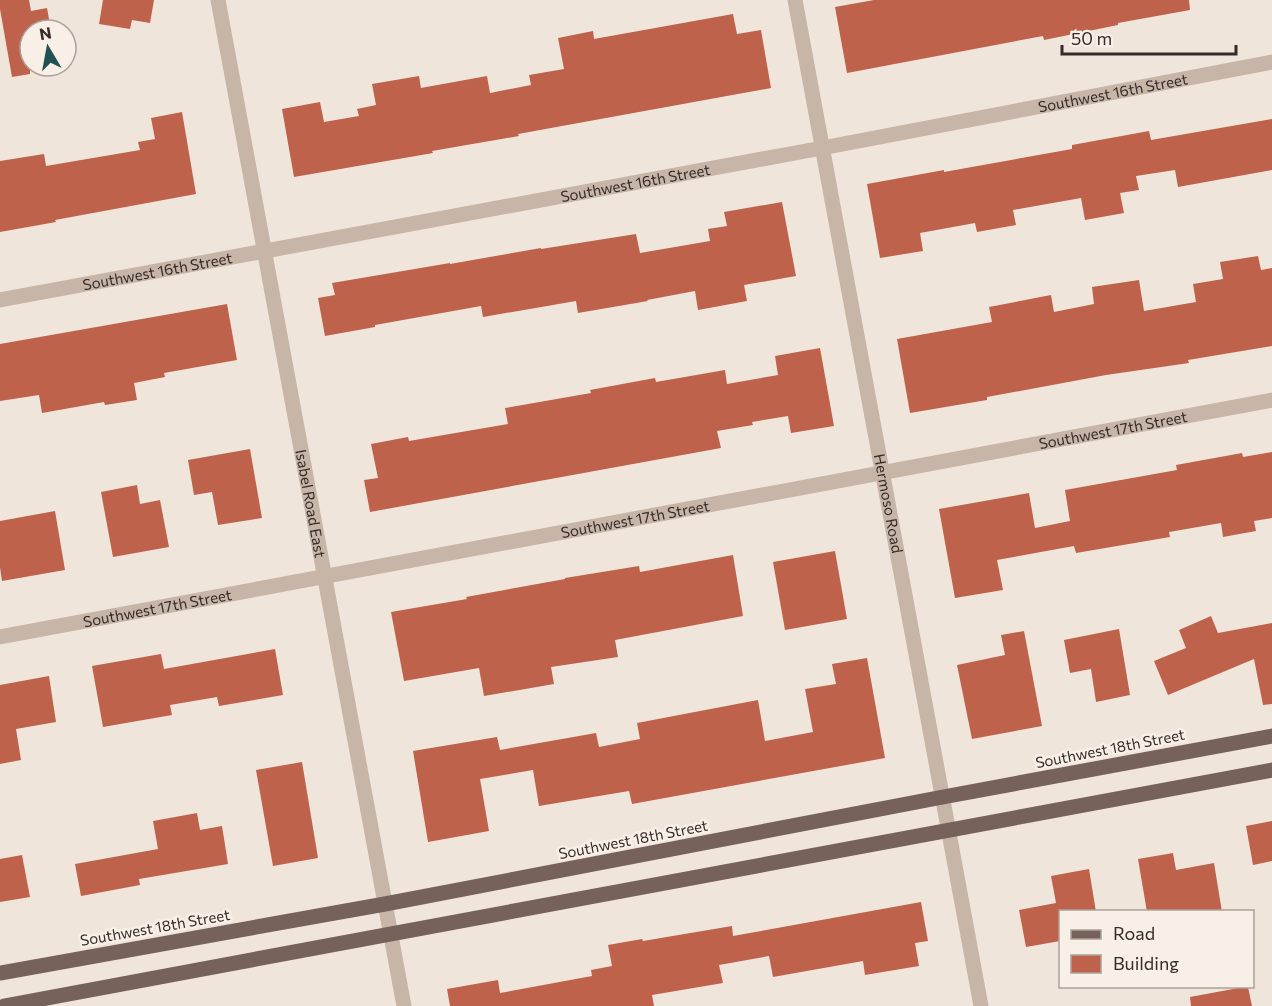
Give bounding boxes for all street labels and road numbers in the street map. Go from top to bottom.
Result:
street label: Southwest 16th Street [1037,69,1189,116]
street label: Southwest 16th Street [559,160,712,205]
street label: Southwest 16th Street [81,248,234,294]
street label: Southwest 17th Street [1037,407,1189,452]
street label: Isabel Road East [292,448,330,559]
street label: Hermoso Road [871,452,907,555]
street label: Southwest 17th Street [559,496,711,541]
street label: Southwest 17th Street [82,585,233,630]
street label: Southwest 18th Street [1034,725,1186,771]
street label: Southwest 18th Street [557,816,709,862]
street label: Southwest 18th Street [79,905,231,949]

